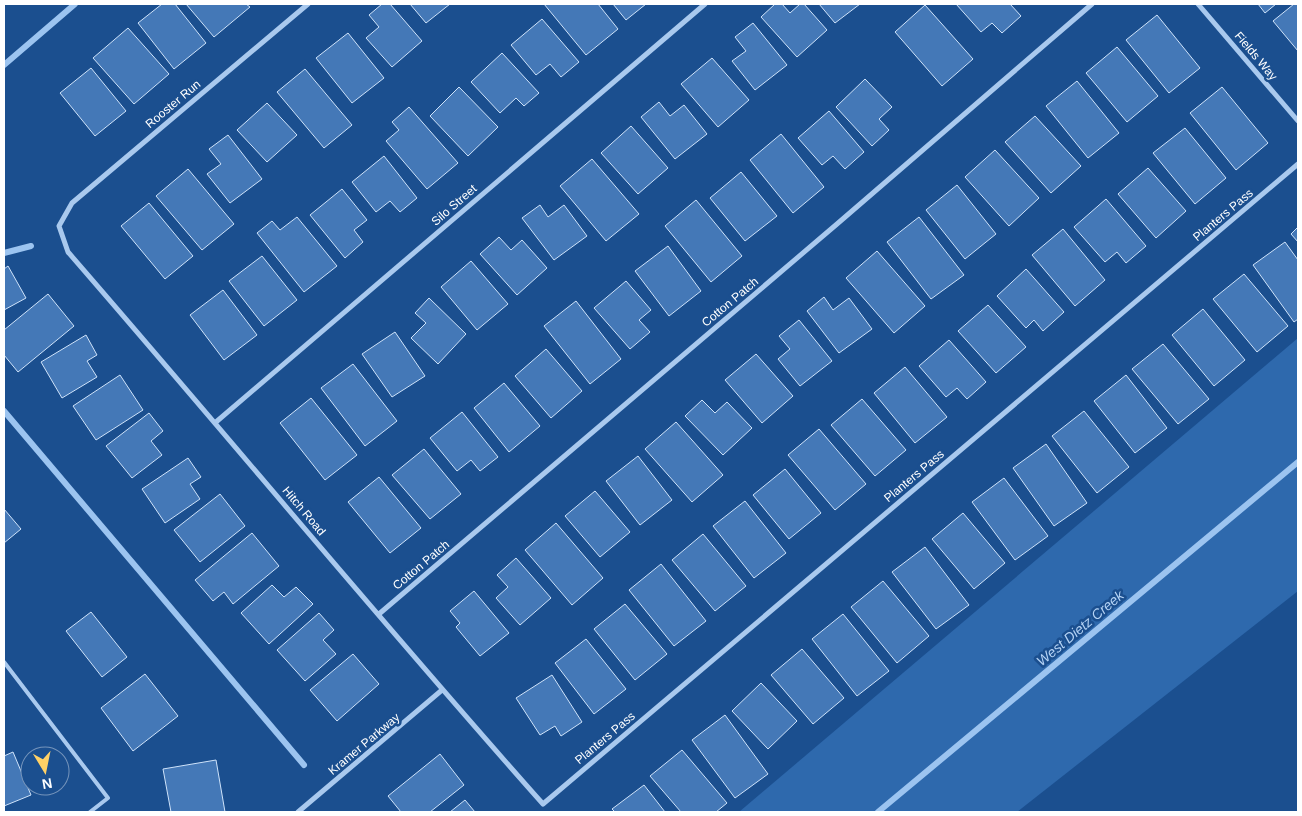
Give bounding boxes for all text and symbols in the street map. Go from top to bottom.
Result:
street label: Fields Way [1232,29,1280,83]
street label: Rooster Run [143,77,203,131]
street label: Silo Street [429,181,480,228]
street label: Planters Pass [1190,186,1256,244]
street label: Cotton Patch [699,274,761,330]
street label: Planters Pass [881,447,947,505]
street label: Hitch Road [280,484,328,538]
street label: Cotton Patch [390,537,452,593]
water label: West Dietz Creek [1033,586,1128,669]
street label: Planters Pass [572,709,638,767]
street label: Kramer Parkway [326,710,402,778]
north arrow [20,746,70,796]
text: N [41,775,54,793]

